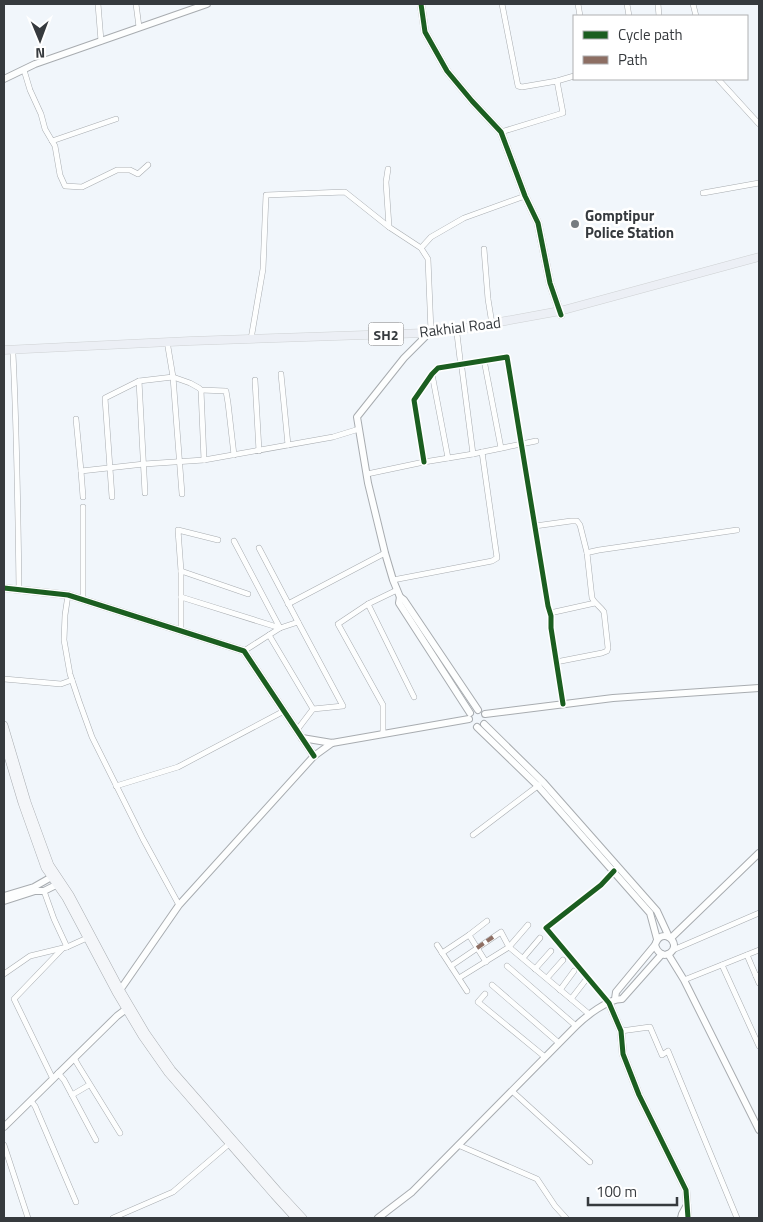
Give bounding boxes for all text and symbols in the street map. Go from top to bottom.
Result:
north arrow [15,15,65,65]
legend [573,15,748,80]
text: Cycle path [618,23,683,46]
text: N [35,43,45,64]
text: Path [618,48,648,71]
place label: Gomptipur Police Station [585,204,674,244]
marker: Gomptipur Police Station [569,218,581,230]
street label: Rakhial Road [418,311,502,343]
road number: SH2 [368,322,404,346]
scale bar [588,1174,677,1206]
text: 100 m [596,1180,637,1203]

